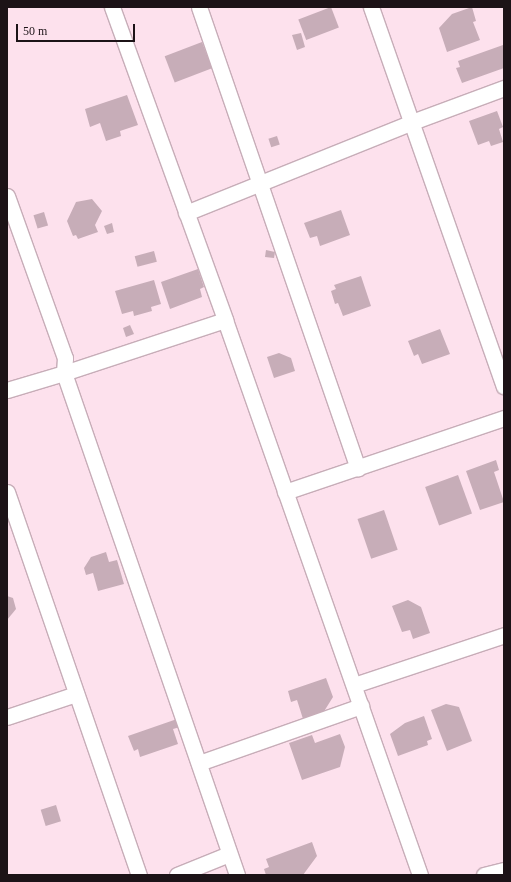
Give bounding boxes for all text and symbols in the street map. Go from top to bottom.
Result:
scale bar [18,16,137,42]
text: 50 m [23,24,47,38]

